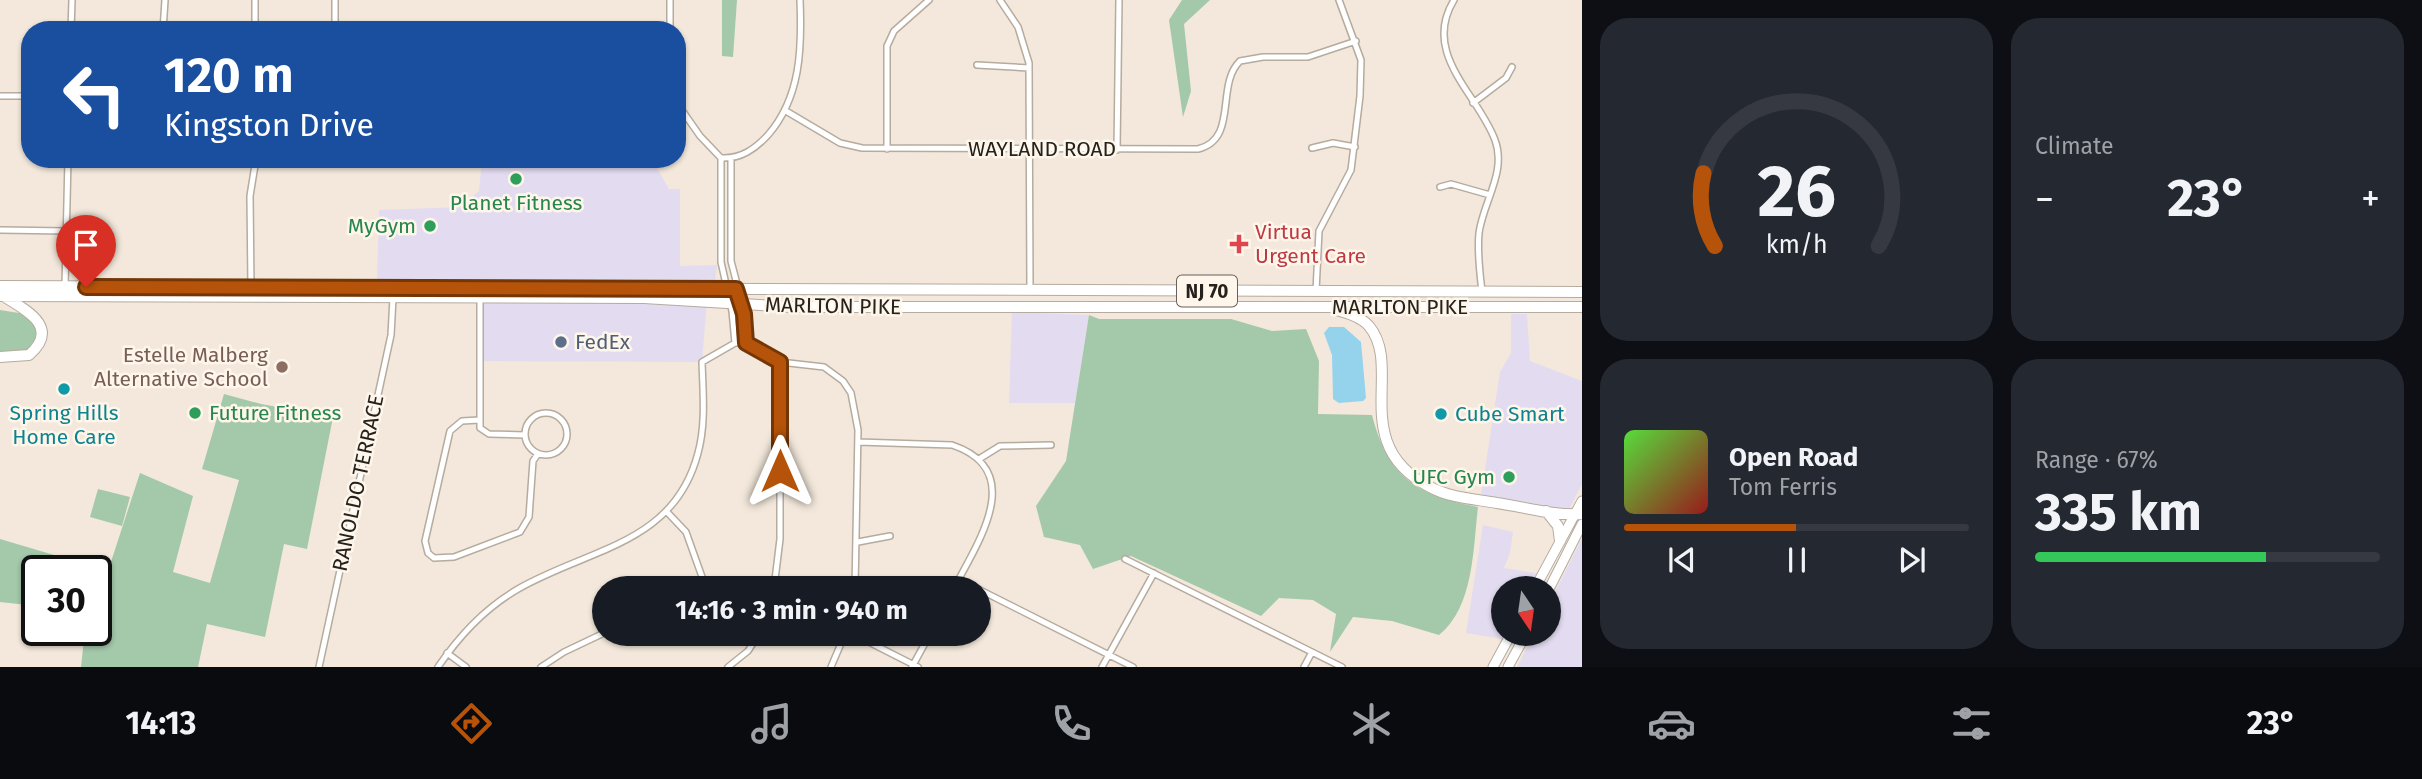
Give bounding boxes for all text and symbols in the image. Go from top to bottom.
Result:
text: 120 m [164,46,294,105]
icon: left [49,49,140,140]
text: Kingston Drive [164,106,374,144]
text: Climate [2035,132,2114,160]
street label: WAYLAND ROAD [968,136,1116,162]
text: 26 [1757,148,1836,235]
text: 23° [2167,167,2248,230]
marker: Planet Fitness [508,171,524,187]
text: − [2035,176,2054,222]
text: + [2361,176,2380,222]
place label: Planet Fitness [450,190,582,216]
place label: MyGym [348,213,416,239]
pin [56,215,116,287]
marker: MyGym [422,218,438,234]
place label: Virtua Urgent Care [1255,219,1366,269]
icon: arrive [67,226,105,264]
text: km/h [1766,229,1827,259]
marker: Virtua Urgent Care [1229,234,1249,254]
road number: NJ 70 [1177,276,1237,306]
street label: MARLTON PIKE [765,292,901,320]
street label: MARLTON PIKE [1332,294,1468,320]
place label: FedEx [575,329,631,355]
marker: FedEx [553,334,569,350]
place label: Estelle Malberg Alternative School [94,342,268,392]
marker: Estelle Malberg Alternative School [274,359,290,375]
marker: Spring Hills Home Care [56,381,72,397]
street label: RANOLDO TERRACE [327,392,389,574]
place label: Spring Hills Home Care [9,400,119,450]
place label: Future Fitness [209,400,341,426]
place label: Cube Smart [1455,401,1565,427]
marker: Future Fitness [187,405,203,421]
marker: Cube Smart [1433,406,1449,422]
position arrow [743,434,817,508]
text: Open Road [1729,442,1858,473]
text: Range · 67% [2035,446,2158,474]
place label: UFC Gym [1412,464,1495,490]
marker: UFC Gym [1501,469,1517,485]
text: Tom Ferris [1729,473,1837,501]
text: 335 km [2035,481,2202,544]
icon: previous [1663,541,1701,579]
icon: pause [1778,541,1816,579]
icon: next [1893,541,1931,579]
speed limit sign: 30 [21,555,112,646]
north arrow [1491,576,1561,646]
map controls [1491,576,1561,646]
text: 14:16 · 3 min · 940 m [675,595,908,626]
icon: directions [447,699,496,748]
icon: music [747,699,796,748]
icon: phone [1047,699,1096,748]
icon: climate [1347,699,1396,748]
icon: car [1647,699,1696,748]
icon: filters [1947,699,1996,748]
text: 14:13 [125,704,196,742]
text: 23° [2247,704,2297,742]

